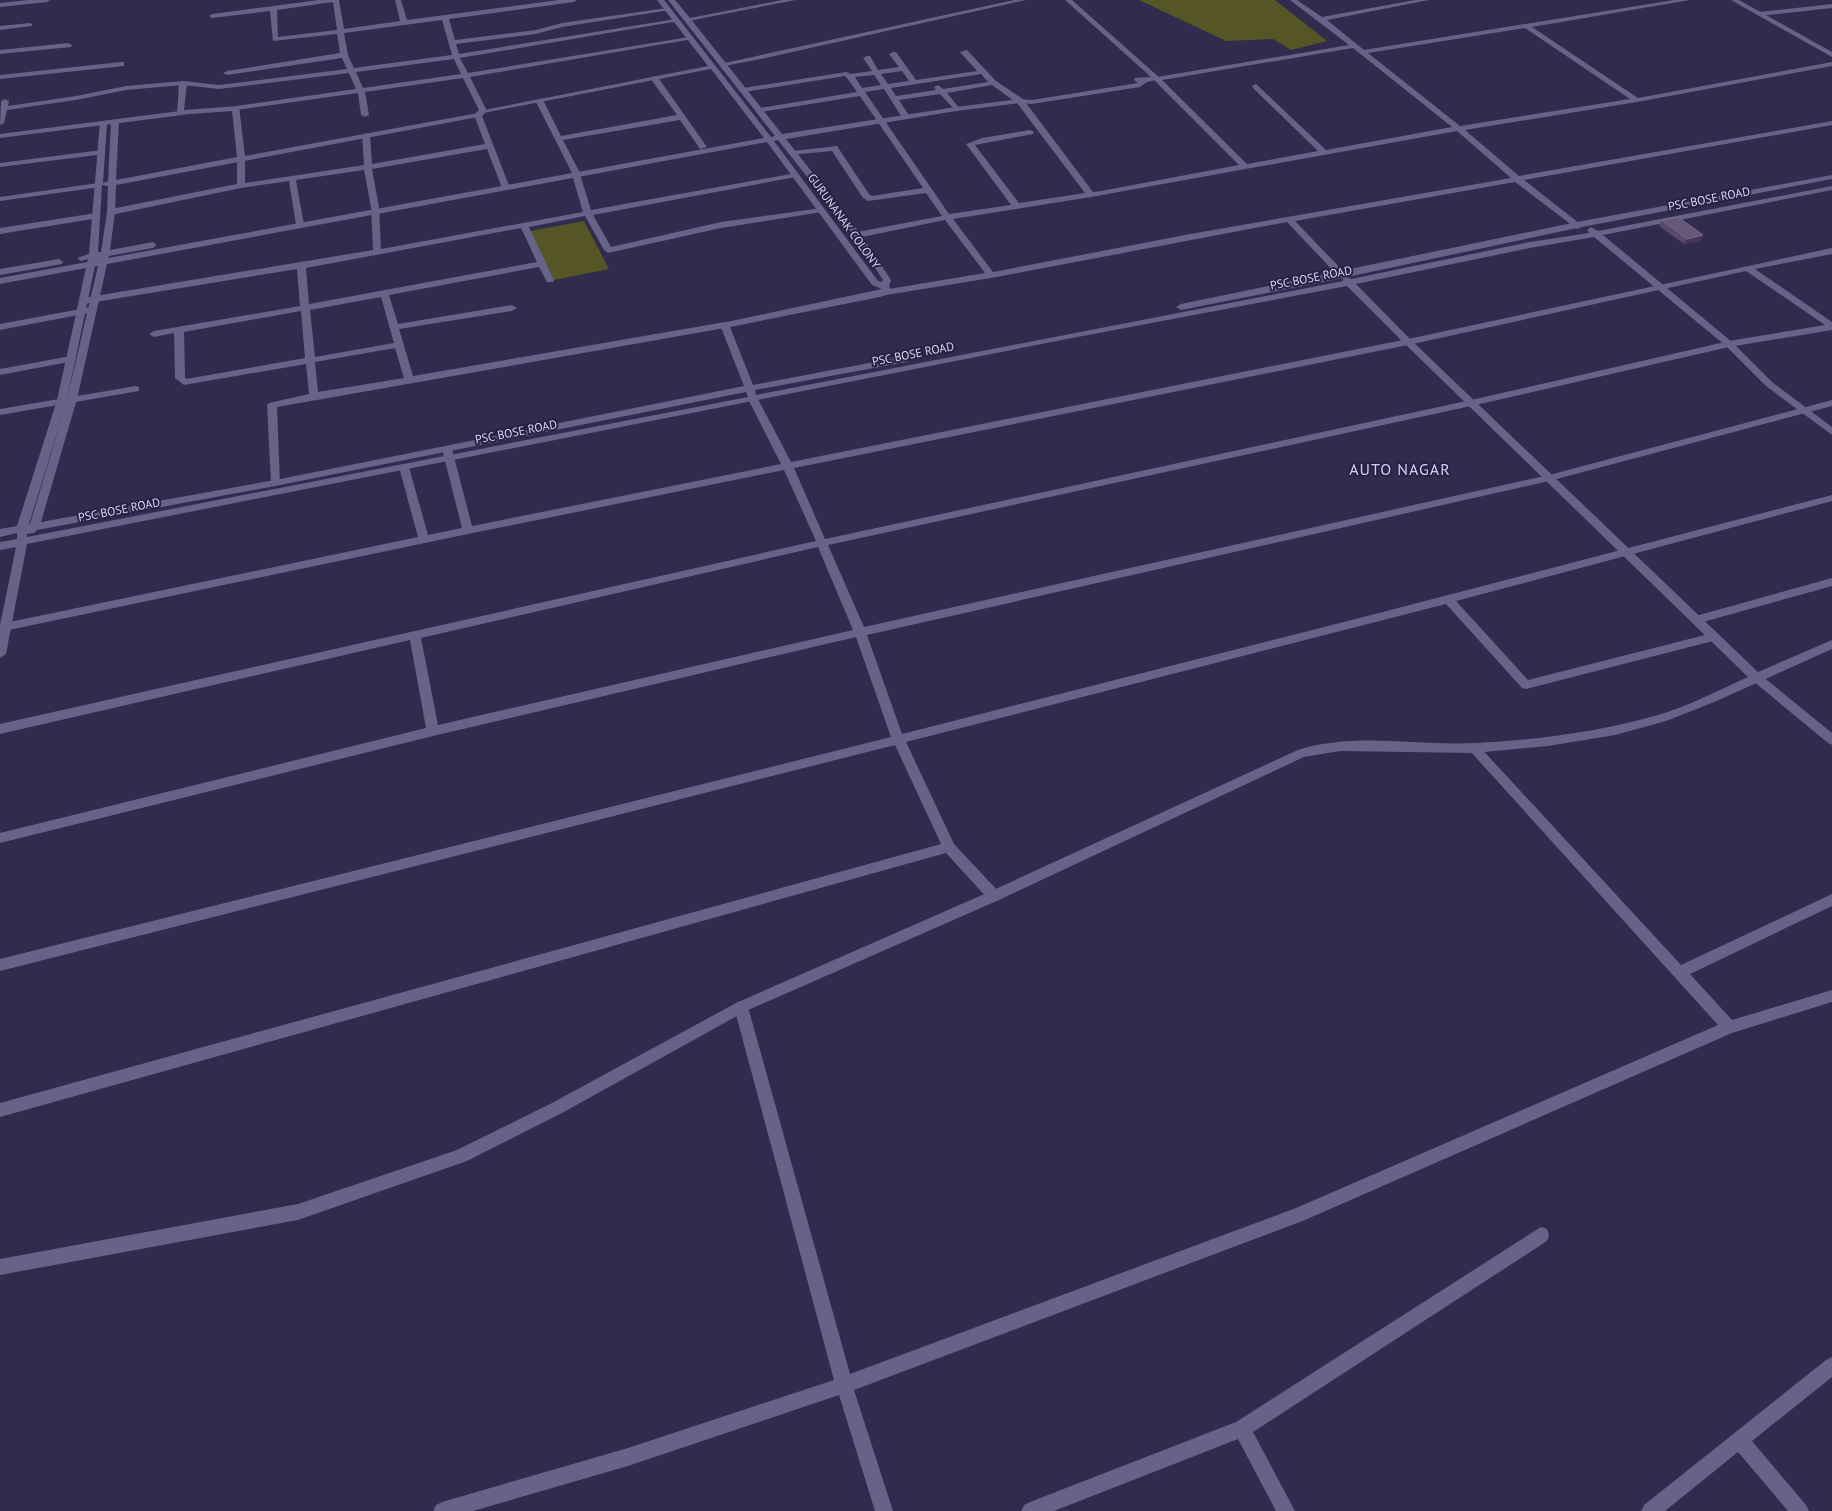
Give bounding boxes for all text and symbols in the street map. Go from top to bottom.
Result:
street label: GURUNANAK COLONY [805,170,884,271]
street label: PSC BOSE ROAD [1667,183,1751,214]
street label: PSC BOSE ROAD [1269,262,1353,293]
street label: PSC BOSE ROAD [871,338,955,369]
street label: PSC BOSE ROAD [474,416,558,447]
district label: AUTO NAGAR [1349,459,1451,479]
street label: PSC BOSE ROAD [77,494,161,525]

